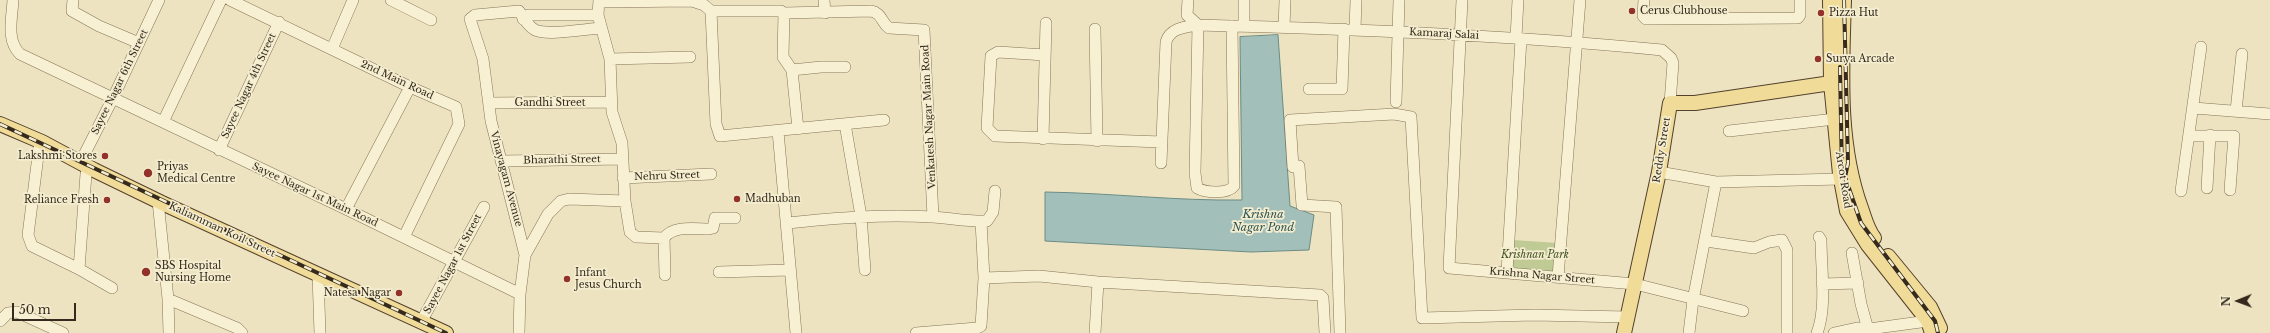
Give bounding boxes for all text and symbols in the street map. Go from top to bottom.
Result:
place label: Cerus Clubhouse [1640,5,1728,17]
marker: Cerus Clubhouse [1627,6,1637,16]
place label: Pizza Hut [1829,7,1878,19]
marker: Pizza Hut [1816,8,1826,18]
street label: Kamaraj Salai [1409,26,1479,42]
street label: Sayee Nagar 6th Street [89,27,151,137]
street label: Sayee Nagar 4th Street [219,31,279,141]
street label: Venkatesh Nagar Main Road [919,44,939,190]
place label: Surya Arcade [1826,53,1894,65]
marker: Surya Arcade [1813,54,1823,64]
street label: 2nd Main Road [359,58,435,102]
street label: Gandhi Street [514,97,586,109]
street label: Reddy Street [1651,116,1673,184]
street label: Vinayagam Avenue [487,130,525,228]
place label: Lakshmi Stores [18,150,97,162]
marker: Lakshmi Stores [100,151,110,161]
street label: Arcot Road [1833,151,1853,209]
street label: Bharathi Street [523,153,601,167]
place label: Priyas Medical Centre [157,161,235,184]
street label: Sayee Nagar 1st Main Road [250,161,380,229]
marker: Priyas Medical Centre [142,167,154,179]
street label: Nehru Street [634,169,700,183]
place label: Madhuban [745,193,801,205]
place label: Reliance Fresh [24,194,99,206]
marker: Madhuban [732,194,742,204]
marker: Reliance Fresh [102,195,112,205]
street label: Kaliamman Koil Street [167,200,277,260]
water label: Krishna Nagar Pond [1232,208,1294,234]
street label: Sayee Nagar 1st Street [422,212,484,316]
park label: Krishnan Park [1501,249,1569,261]
place label: SBS Hospital Nursing Home [155,260,231,284]
street label: Krishna Nagar Street [1489,265,1595,287]
marker: SBS Hospital Nursing Home [140,266,152,278]
place label: Infant Jesus Church [575,267,642,290]
marker: Infant Jesus Church [562,274,572,284]
north arrow [2218,281,2258,321]
place label: Natesa Nagar [324,287,391,299]
marker: Natesa Nagar [394,288,404,298]
scale bar [14,295,78,321]
text: N [2219,296,2233,307]
text: 50 m [19,302,51,317]

